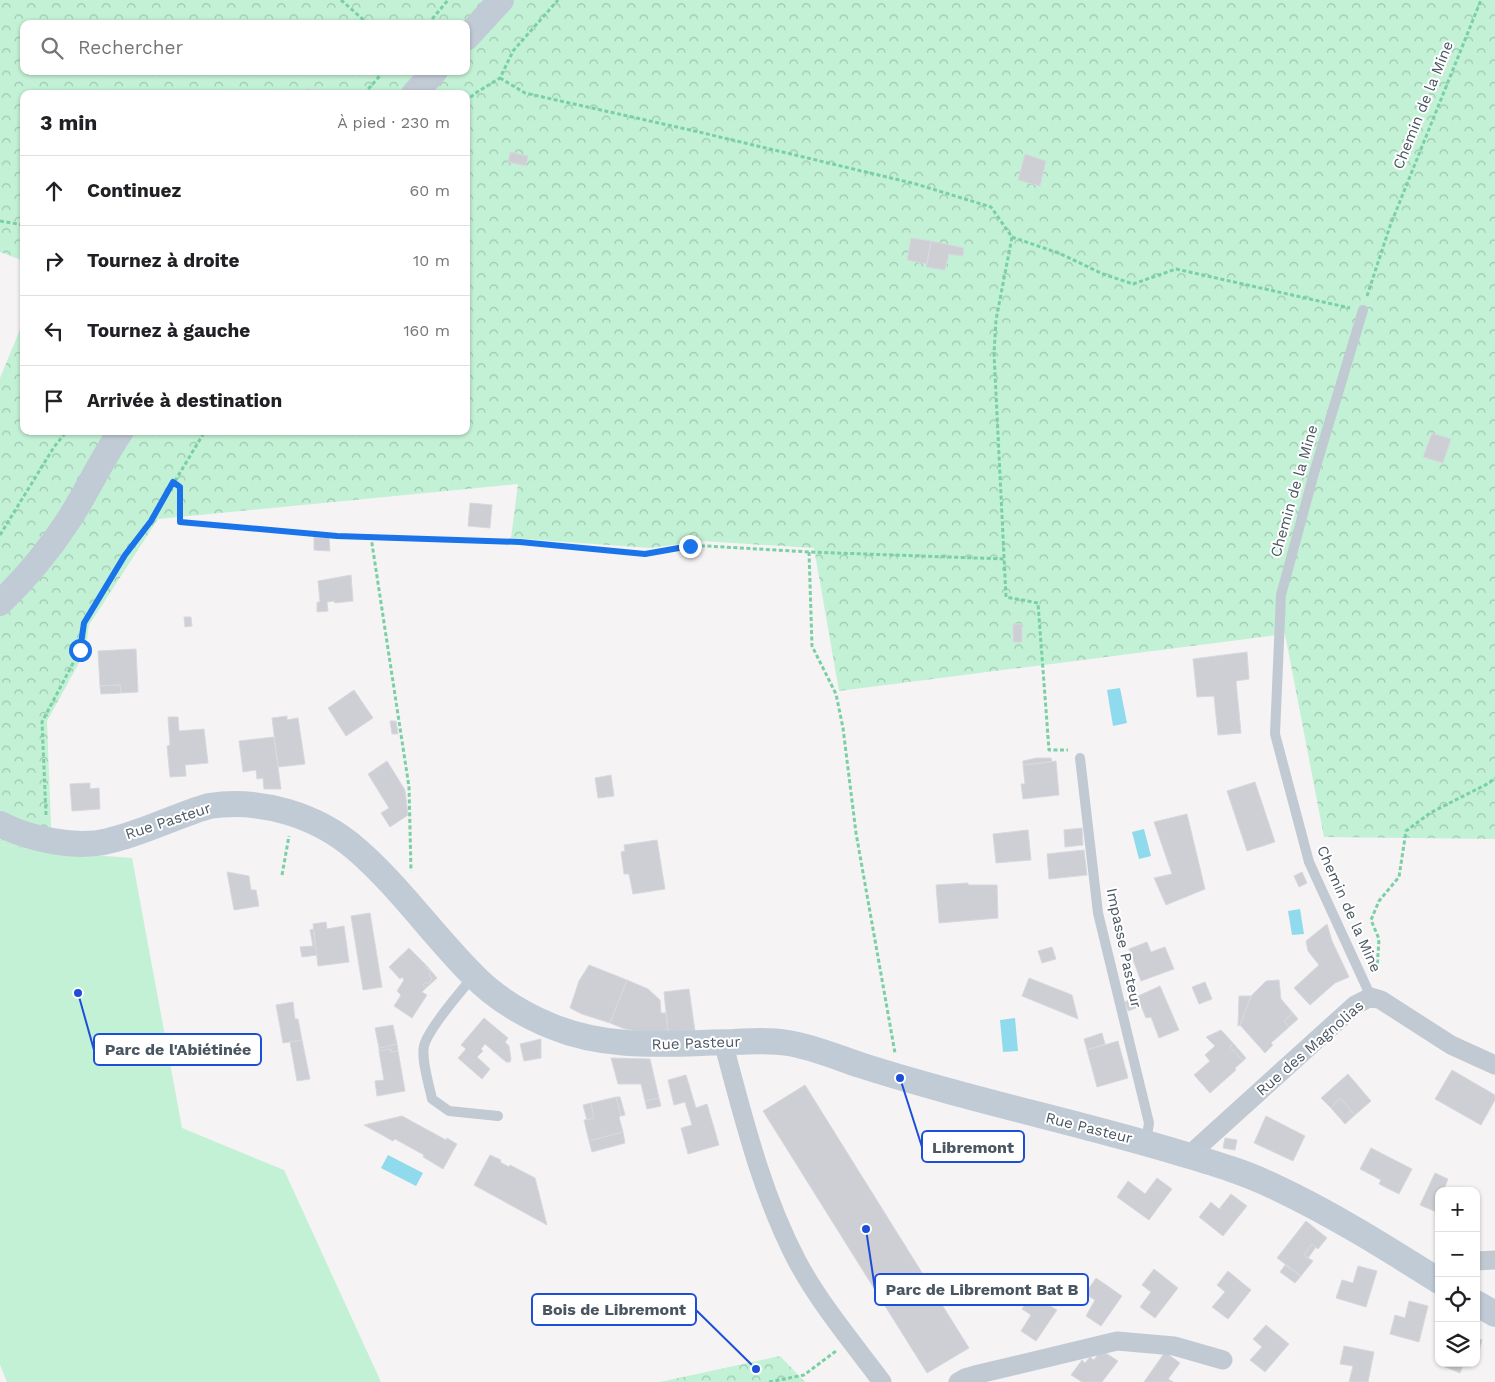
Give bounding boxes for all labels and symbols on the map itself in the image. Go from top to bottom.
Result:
street label: Chemin de la Mine [1389,38,1457,172]
street label: Chemin de la Mine [1267,423,1321,559]
route end [679,535,702,558]
route start [69,639,92,662]
street label: Rue Pasteur [123,799,213,843]
street label: Chemin de la Mine [1313,843,1385,975]
street label: Impasse Pasteur [1103,886,1145,1010]
street label: Rue des Magnolias [1253,996,1367,1100]
street label: Rue Pasteur [651,1032,741,1054]
callout: Parc de l'Abiétinée [94,1034,261,1065]
text: Parc de l'Abiétinée [105,1040,251,1059]
street label: Rue Pasteur [1044,1109,1134,1147]
callout: Libremont [922,1131,1024,1162]
text: Libremont [932,1138,1014,1157]
callout: Parc de Libremont Bat B [875,1274,1088,1305]
text: Parc de Libremont Bat B [885,1280,1079,1299]
callout: Bois de Libremont [532,1294,696,1325]
text: Bois de Libremont [542,1300,686,1319]

